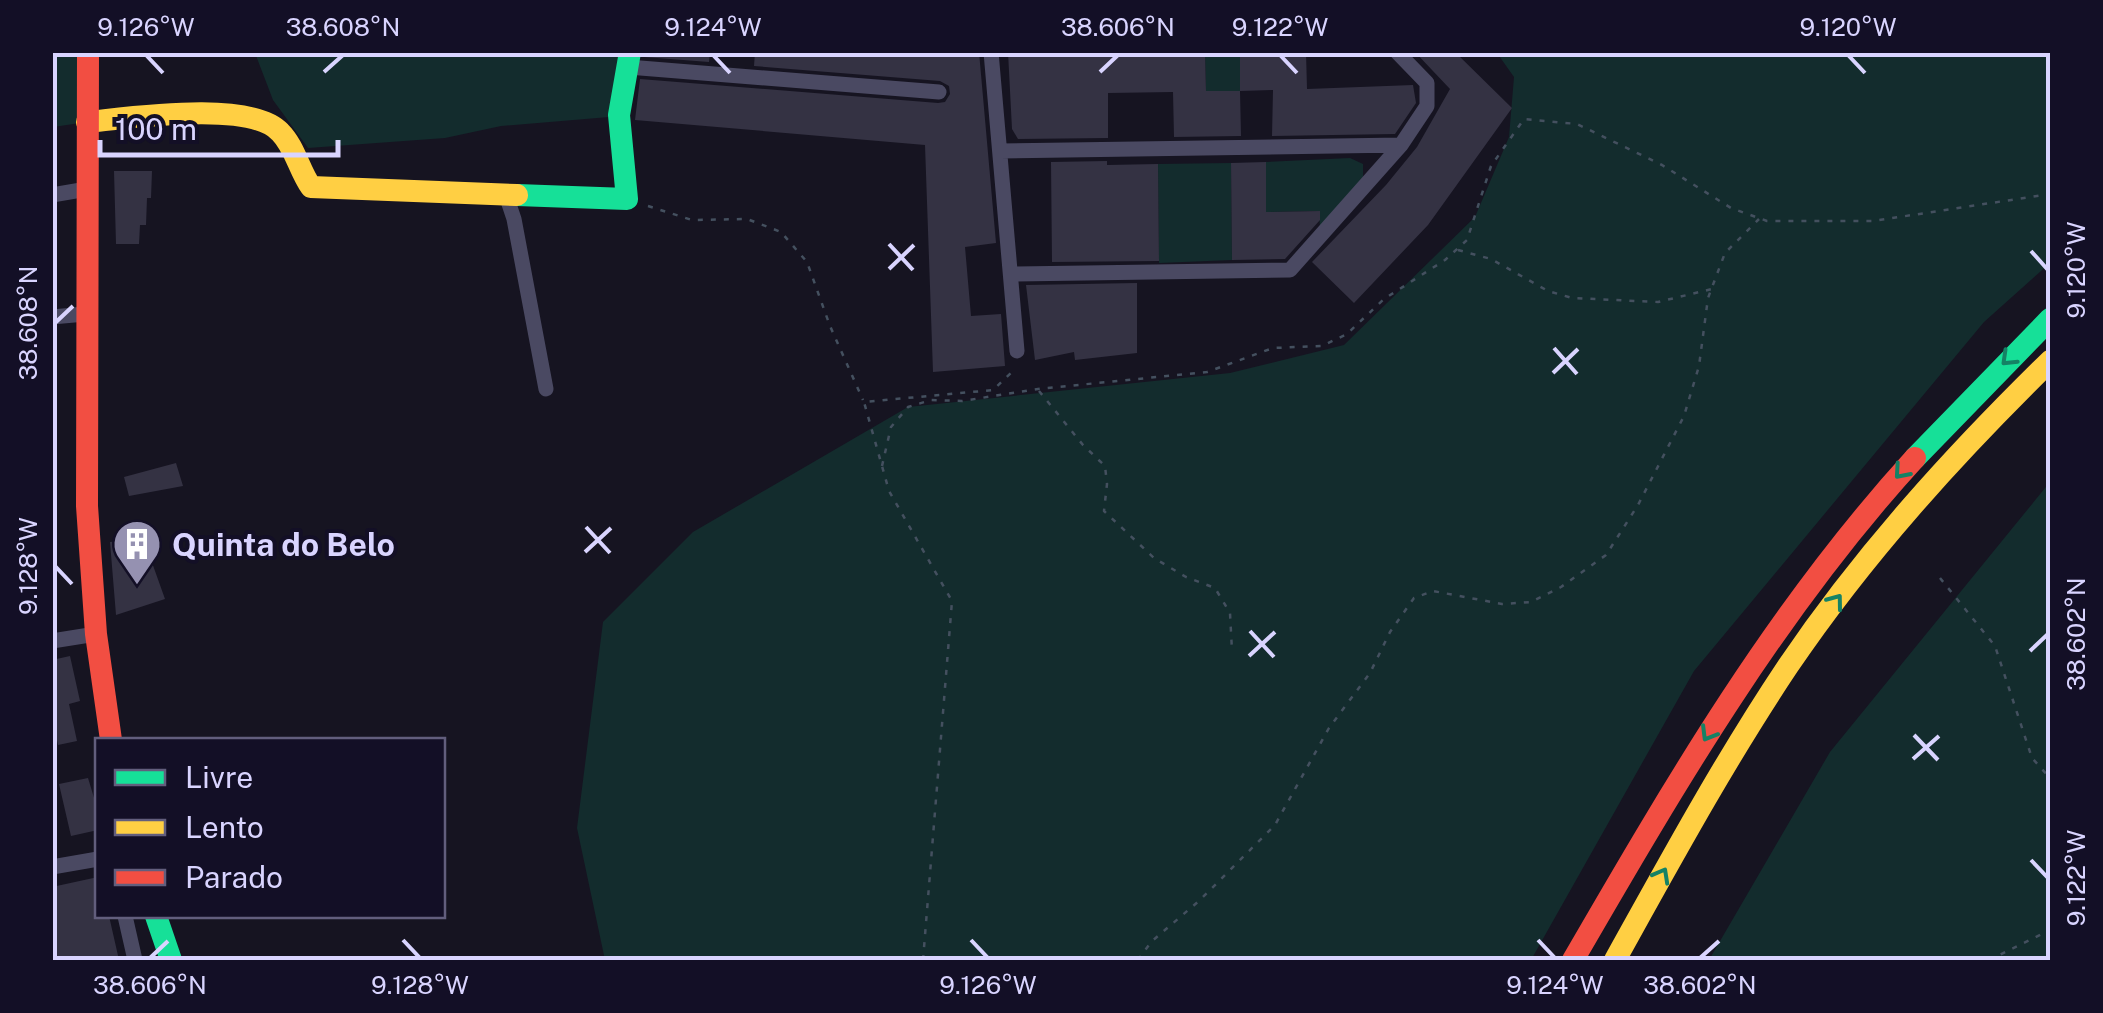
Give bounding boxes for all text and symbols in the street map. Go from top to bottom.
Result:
text: 9.126°W [97,12,195,42]
text: 38.608°N [286,12,400,42]
text: 9.124°W [664,12,762,42]
text: 38.606°N [1061,12,1175,42]
text: 9.122°W [1232,12,1328,42]
text: 9.120°W [1799,12,1897,42]
scale bar [100,95,338,157]
text: 100 m [115,111,197,147]
text: 9.120°W [2061,221,2091,319]
text: 38.608°N [13,266,43,380]
one-way arrow [2001,347,2020,365]
one-way arrow [1894,460,1912,479]
text: 9.128°W [13,517,43,615]
building icon: Quinta do Belo [111,518,163,586]
place label: Quinta do Belo [172,526,395,563]
text: 38.602°N [2061,577,2091,691]
one-way arrow [1825,594,1842,612]
one-way arrow [1701,723,1720,741]
legend [95,738,445,918]
text: Livre [185,759,253,795]
text: Lento [185,809,264,845]
text: 9.122°W [2061,830,2091,926]
text: Parado [185,859,283,895]
one-way arrow [1650,868,1670,886]
text: 38.606°N [93,970,207,1000]
text: 9.128°W [371,970,469,1000]
text: 9.126°W [939,970,1037,1000]
text: 9.124°W [1506,970,1604,1000]
text: 38.602°N [1643,970,1757,1000]

